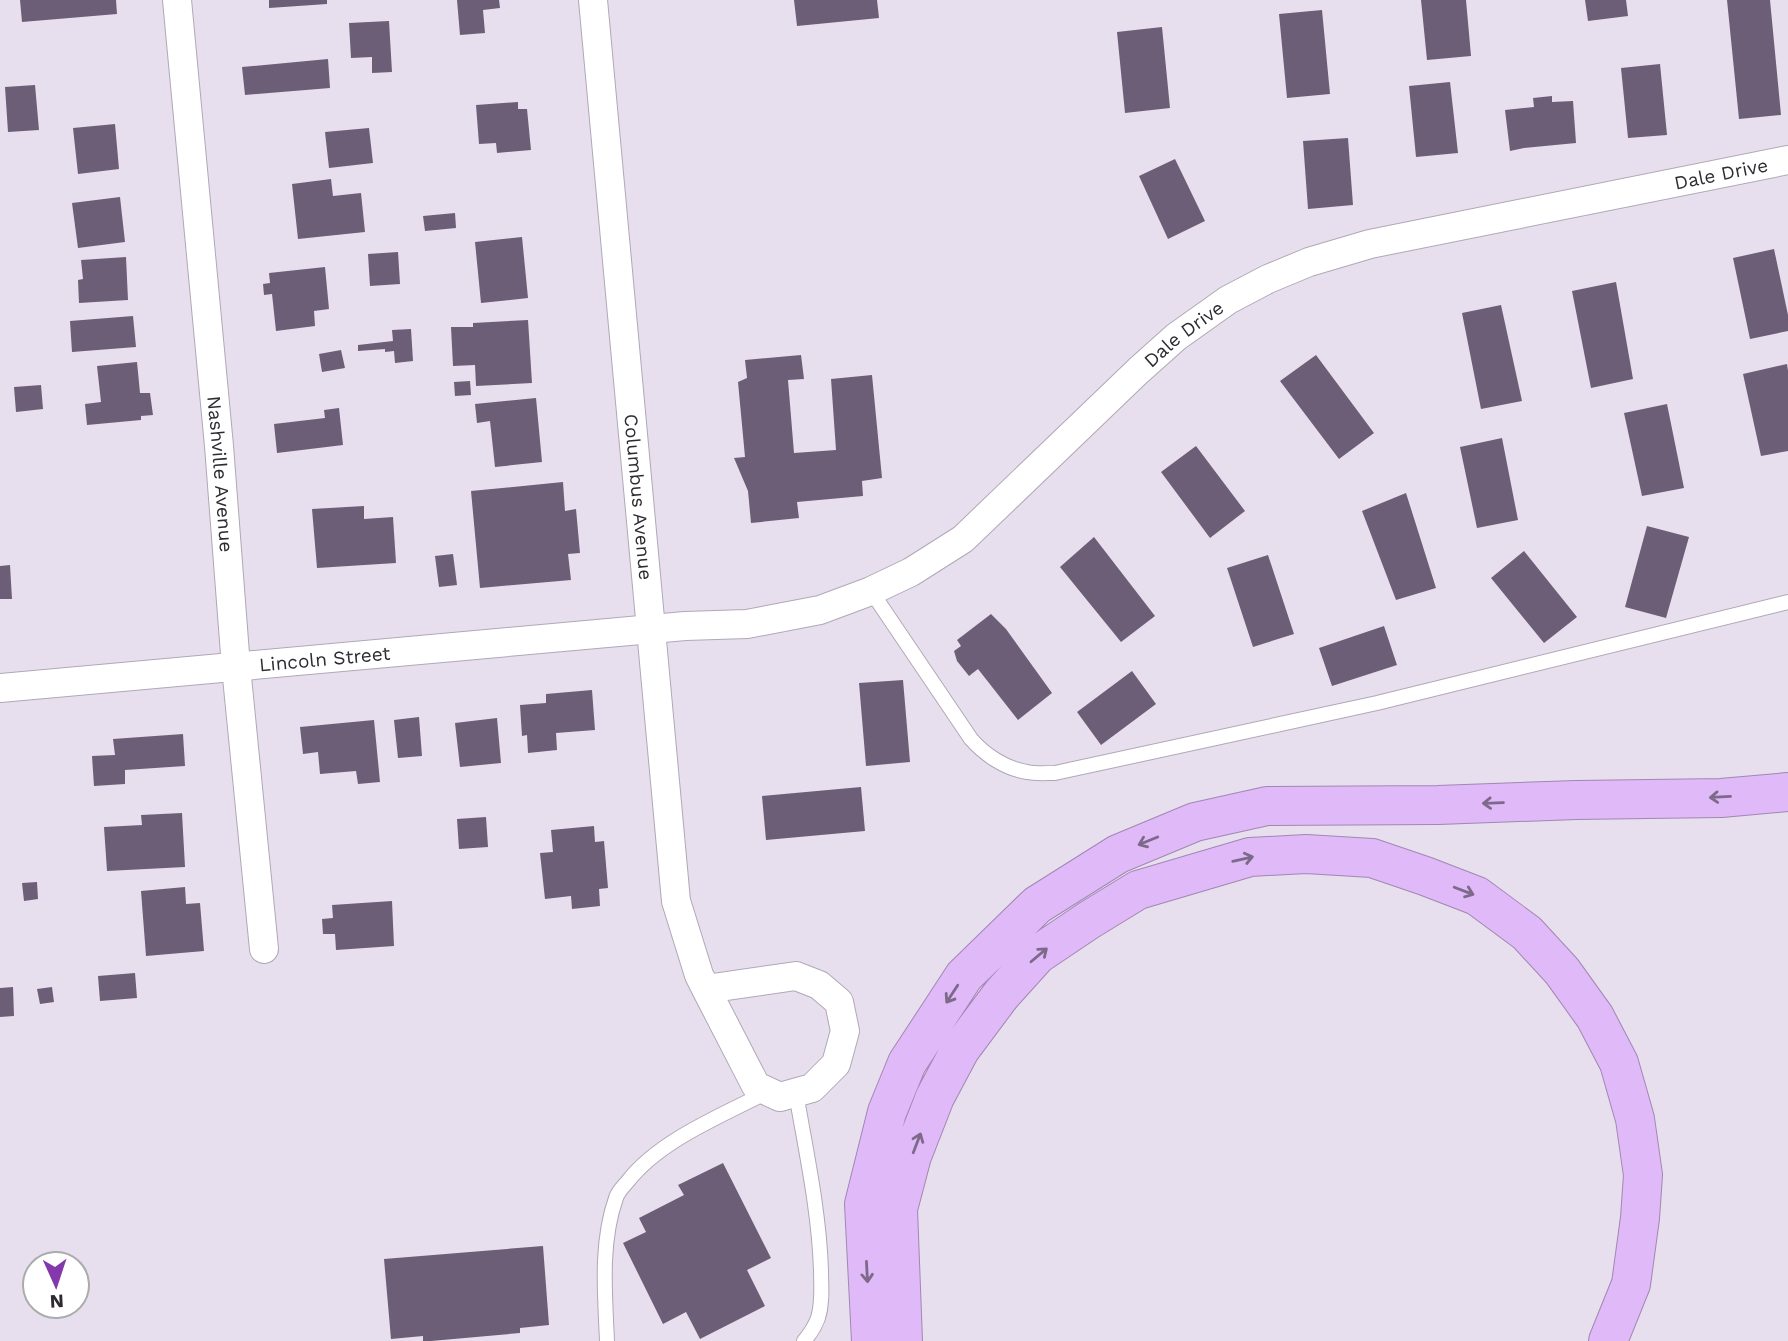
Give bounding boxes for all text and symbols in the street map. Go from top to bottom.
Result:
street label: Dale Drive [1672,153,1770,195]
street label: Dale Drive [1139,296,1228,372]
street label: Nashville Avenue [202,395,238,553]
street label: Columbus Avenue [619,413,657,581]
street label: Lincoln Street [258,642,391,676]
one-way arrow [1709,791,1732,804]
one-way arrow [1481,796,1504,809]
one-way arrow [1138,836,1160,849]
one-way arrow [1231,852,1253,865]
one-way arrow [1452,886,1474,899]
one-way arrow [1030,947,1048,963]
one-way arrow [945,984,960,1003]
one-way arrow [911,1133,924,1155]
north arrow [21,1250,91,1320]
one-way arrow [861,1260,874,1283]
text: N [49,1290,65,1313]

